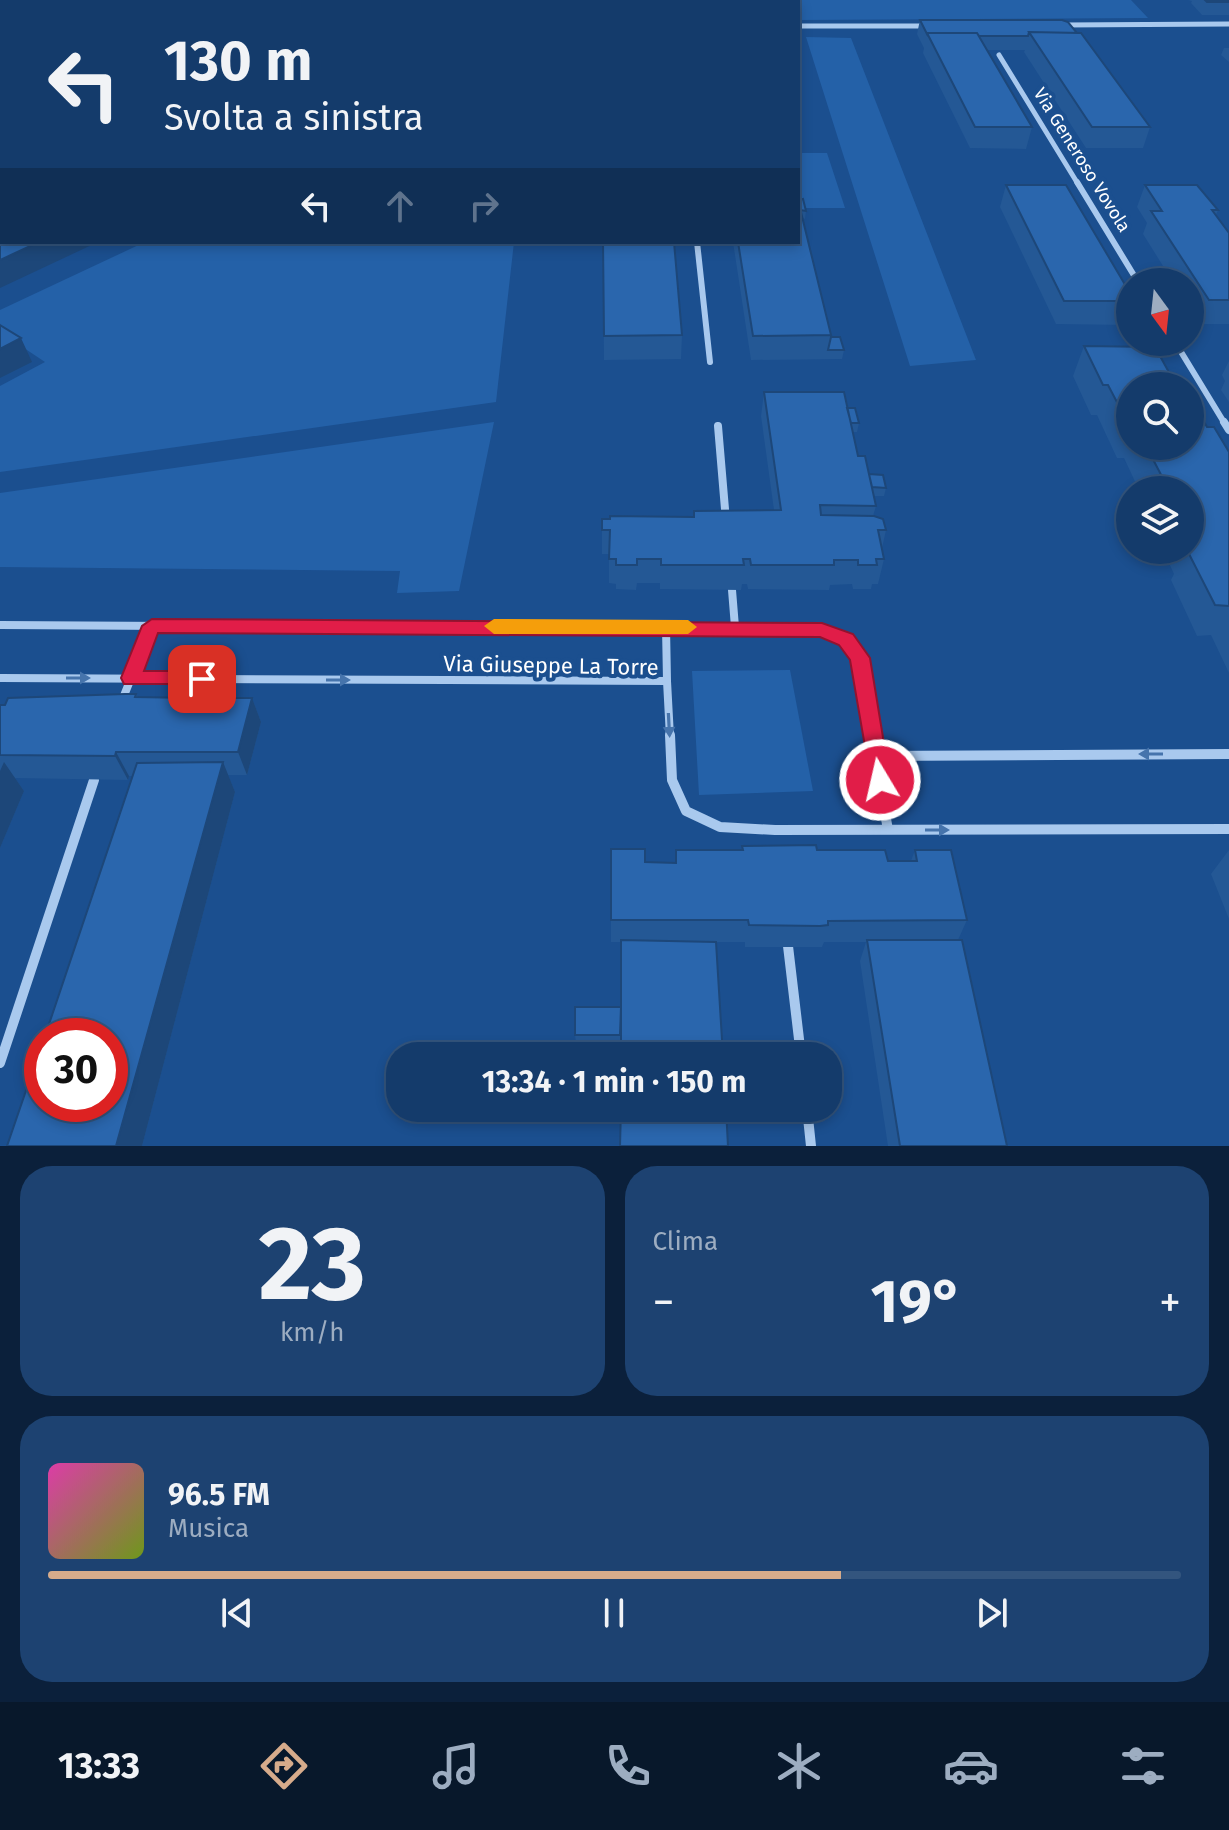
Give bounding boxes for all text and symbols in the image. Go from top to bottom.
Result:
text: 130 m [164,28,312,95]
icon: left [32,32,136,136]
street label: Via Generoso Vovola [1029,84,1135,236]
text: Svolta a sinistra [164,96,424,140]
icon: left [294,184,338,228]
icon: ahead [378,184,422,228]
icon: right [462,184,506,228]
north arrow [1116,268,1204,356]
map controls [1116,268,1204,564]
button: search [1116,372,1204,460]
button: layers [1116,476,1204,564]
pin [168,645,236,713]
street label: Via Giuseppe La Torre [443,650,659,681]
icon: arrive [180,657,224,701]
one-way arrow [66,672,91,684]
one-way arrow [326,673,351,686]
one-way arrow [663,712,676,737]
position arrow [838,738,922,822]
one-way arrow [1138,748,1163,761]
one-way arrow [925,824,950,836]
speed limit sign: 30 [24,1018,128,1122]
text: 13:34 · 1 min · 150 m [482,1064,746,1100]
text: 23 [259,1202,366,1327]
text: Clima [653,1226,718,1257]
text: 19° [870,1266,963,1338]
text: − [653,1276,675,1329]
text: + [1159,1276,1181,1329]
text: km/h [280,1317,344,1348]
text: 96.5 FM [168,1477,270,1513]
text: Musica [168,1513,249,1544]
icon: previous [215,1591,259,1635]
icon: pause [592,1591,636,1635]
icon: next [970,1591,1014,1635]
icon: directions [256,1738,312,1794]
icon: music [428,1738,484,1794]
icon: phone [600,1738,656,1794]
icon: climate [771,1738,827,1794]
icon: car [943,1738,999,1794]
icon: filters [1115,1738,1171,1794]
text: 13:33 [58,1744,140,1788]

